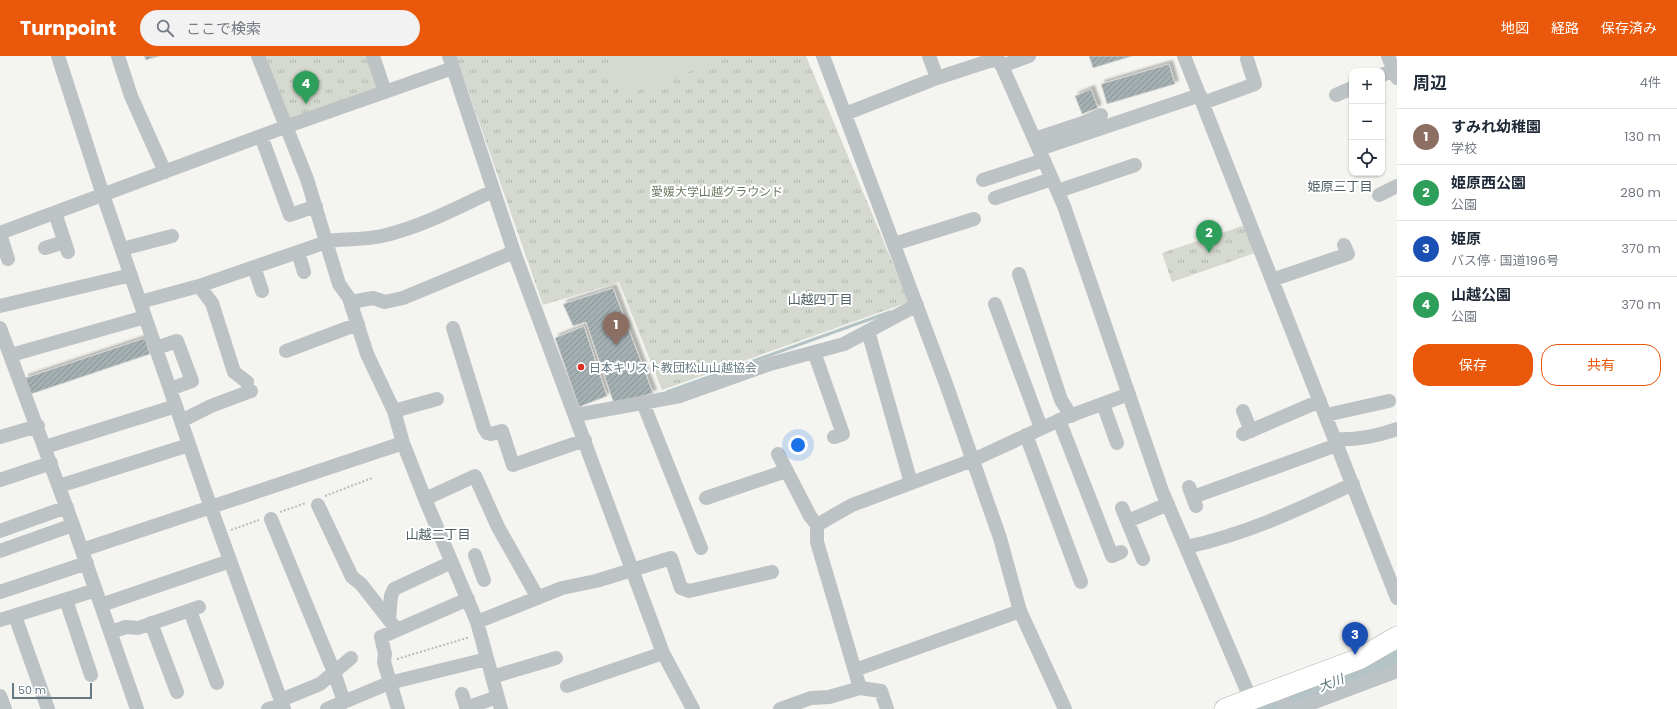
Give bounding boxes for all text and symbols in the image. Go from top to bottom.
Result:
search box [140,10,420,46]
text: Turnpoint [20,15,116,42]
icon: search [154,17,176,39]
text: ここで検索 [186,18,261,39]
text: 地図 [1501,18,1529,38]
text: 経路 [1551,18,1579,38]
text: 保存済み [1601,18,1657,38]
map controls [1349,68,1385,176]
button: + [1349,68,1385,104]
pin: 4 [293,71,319,104]
text: 周辺 [1413,71,1447,95]
text: 4件 [1640,73,1661,92]
button: − [1349,104,1385,140]
text: すみれ幼稚園 [1451,116,1541,137]
text: 1 [1424,127,1428,146]
text: 130 m [1624,127,1661,146]
text: 学校 [1451,139,1477,158]
button: locate [1349,140,1385,176]
text: 姫原西公園 [1451,172,1526,193]
district label: 姫原三丁目 [1307,177,1373,196]
park label: 愛媛大学山越グラウンド [651,183,783,200]
text: 2 [1422,183,1430,202]
text: 280 m [1620,183,1661,202]
text: 公園 [1451,195,1477,214]
pin: 2 [1196,220,1222,253]
text: 姫原 [1451,228,1481,249]
text: 3 [1422,239,1430,258]
text: 370 m [1621,239,1661,258]
text: バス停 · 国道196号 [1451,251,1559,270]
text: 山越公園 [1451,284,1511,305]
district label: 山越四丁目 [787,290,853,309]
text: 4 [1422,295,1430,314]
text: 370 m [1621,295,1661,314]
text: 公園 [1451,307,1477,326]
pin: 1 [603,312,629,345]
button: 保存 [1413,344,1533,386]
button: 共有 [1541,344,1661,386]
place label: 日本キリスト教団松山山越協会 [589,359,757,376]
marker: 日本キリスト教団松山山越協会 [576,362,586,372]
your location [788,435,808,455]
district label: 山越二丁目 [405,525,471,544]
pin: 3 [1342,622,1368,655]
water label: 大川 [1315,669,1348,697]
scale bar [12,681,92,700]
text: 50 m [18,682,46,698]

